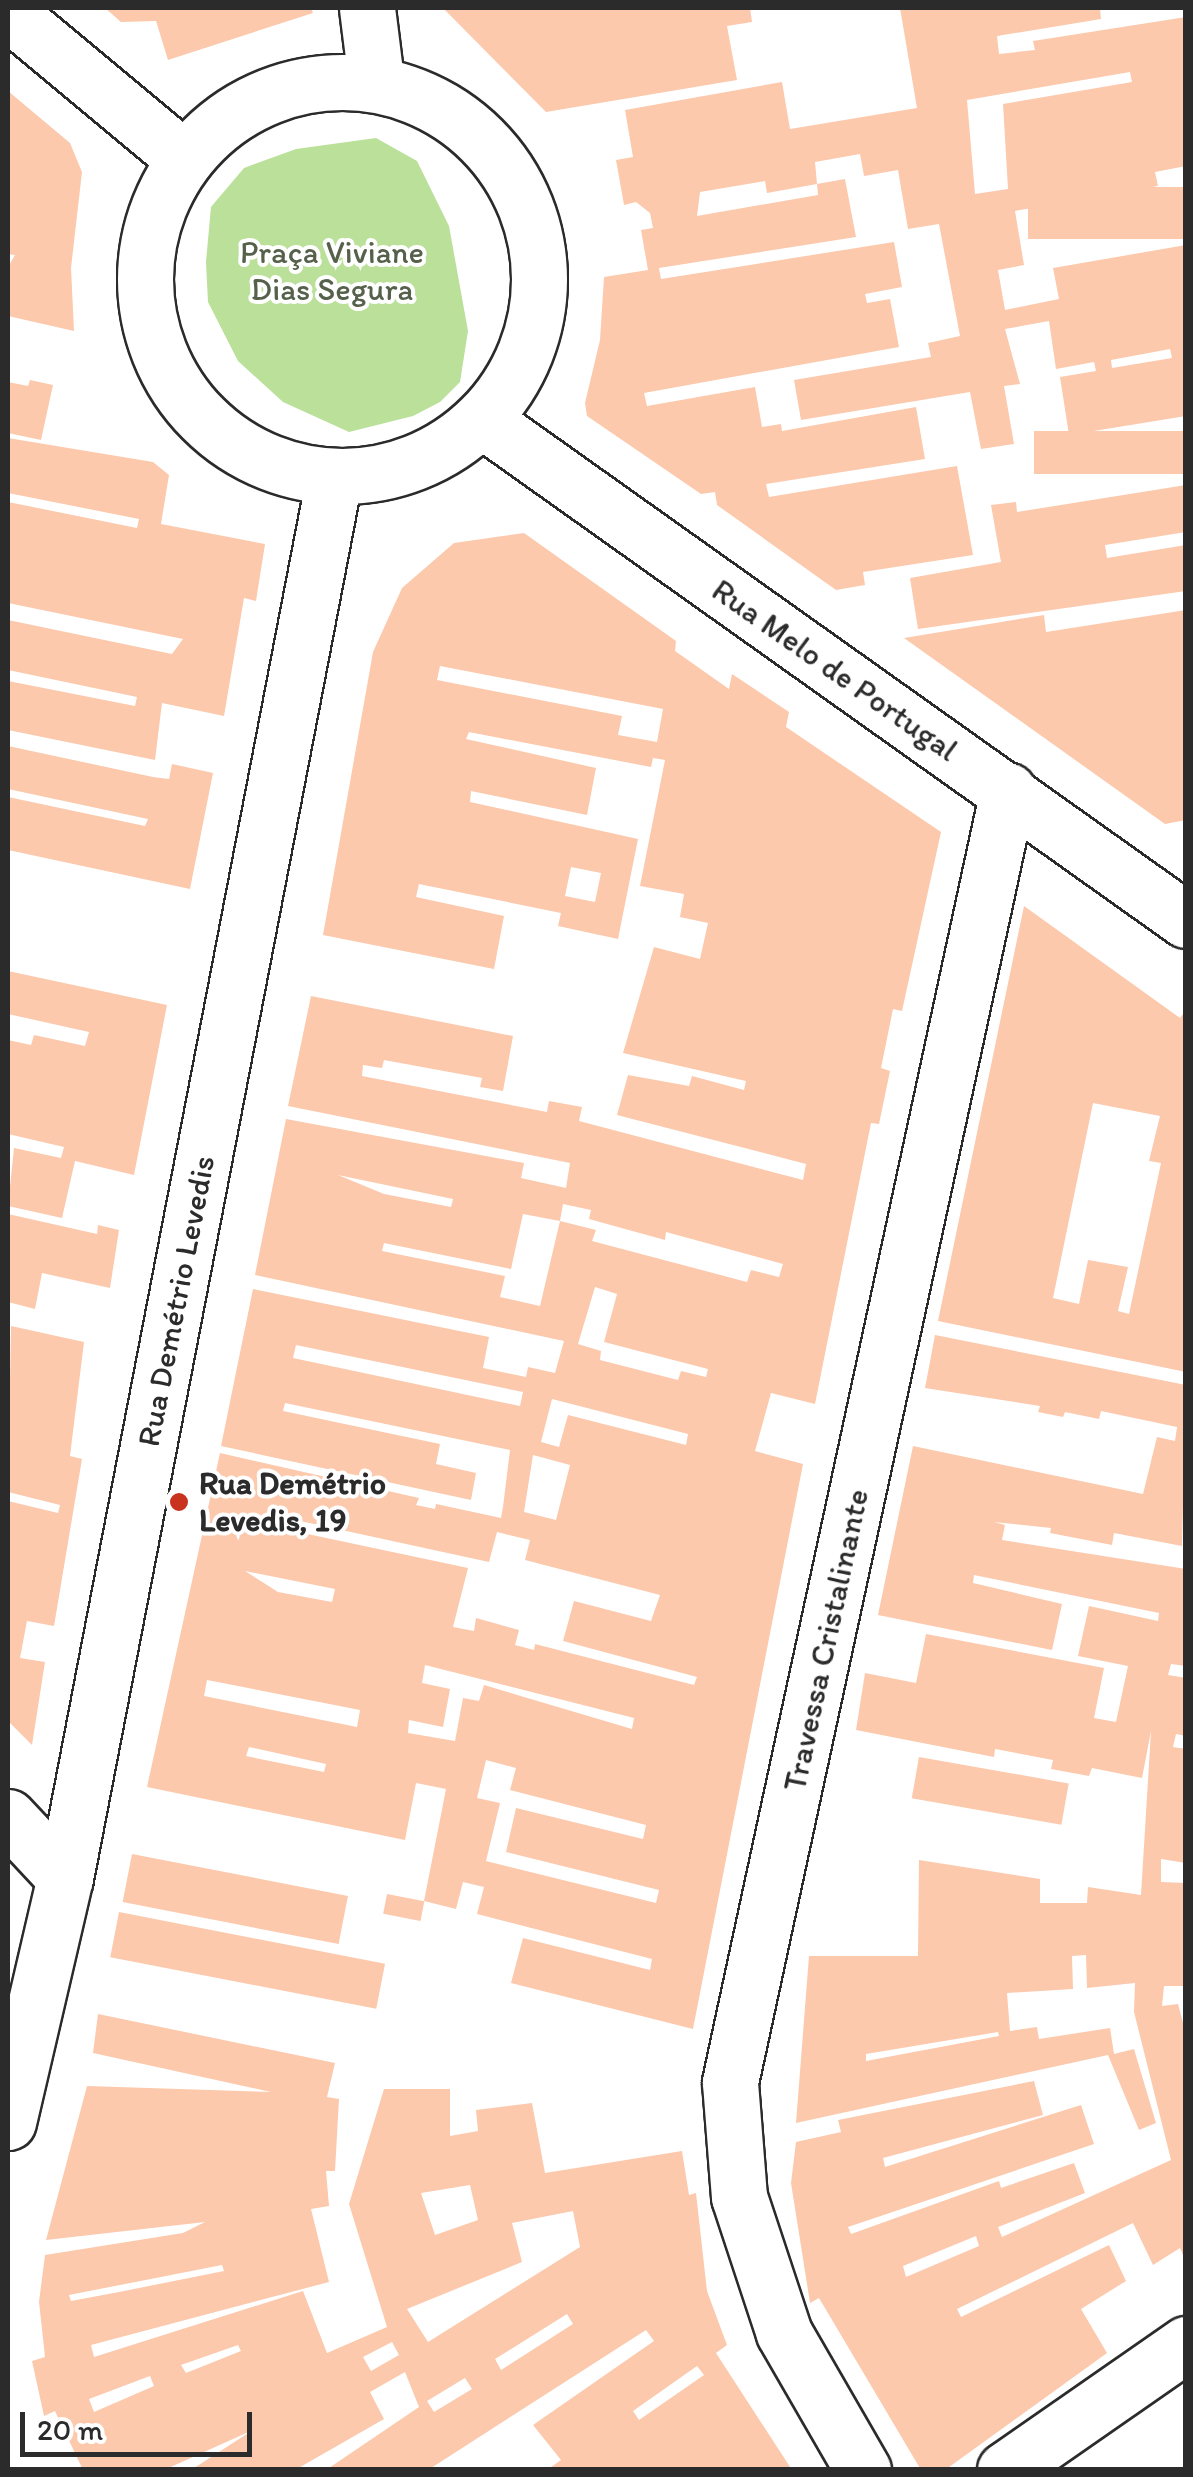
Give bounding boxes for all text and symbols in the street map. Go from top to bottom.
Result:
park label: Praça Viviane Dias Segura [240,234,424,309]
street label: Rua Melo de Portugal [705,571,965,769]
street label: Rua Demétrio Levedis [129,1152,223,1450]
place label: Rua Demétrio Levedis, 19 [199,1465,387,1540]
street label: Travessa Cristalinante [775,1486,877,1794]
marker: Rua Demétrio Levedis, 19 [168,1491,190,1513]
scale bar [25,2392,258,2454]
text: 20 m [37,2411,103,2448]

